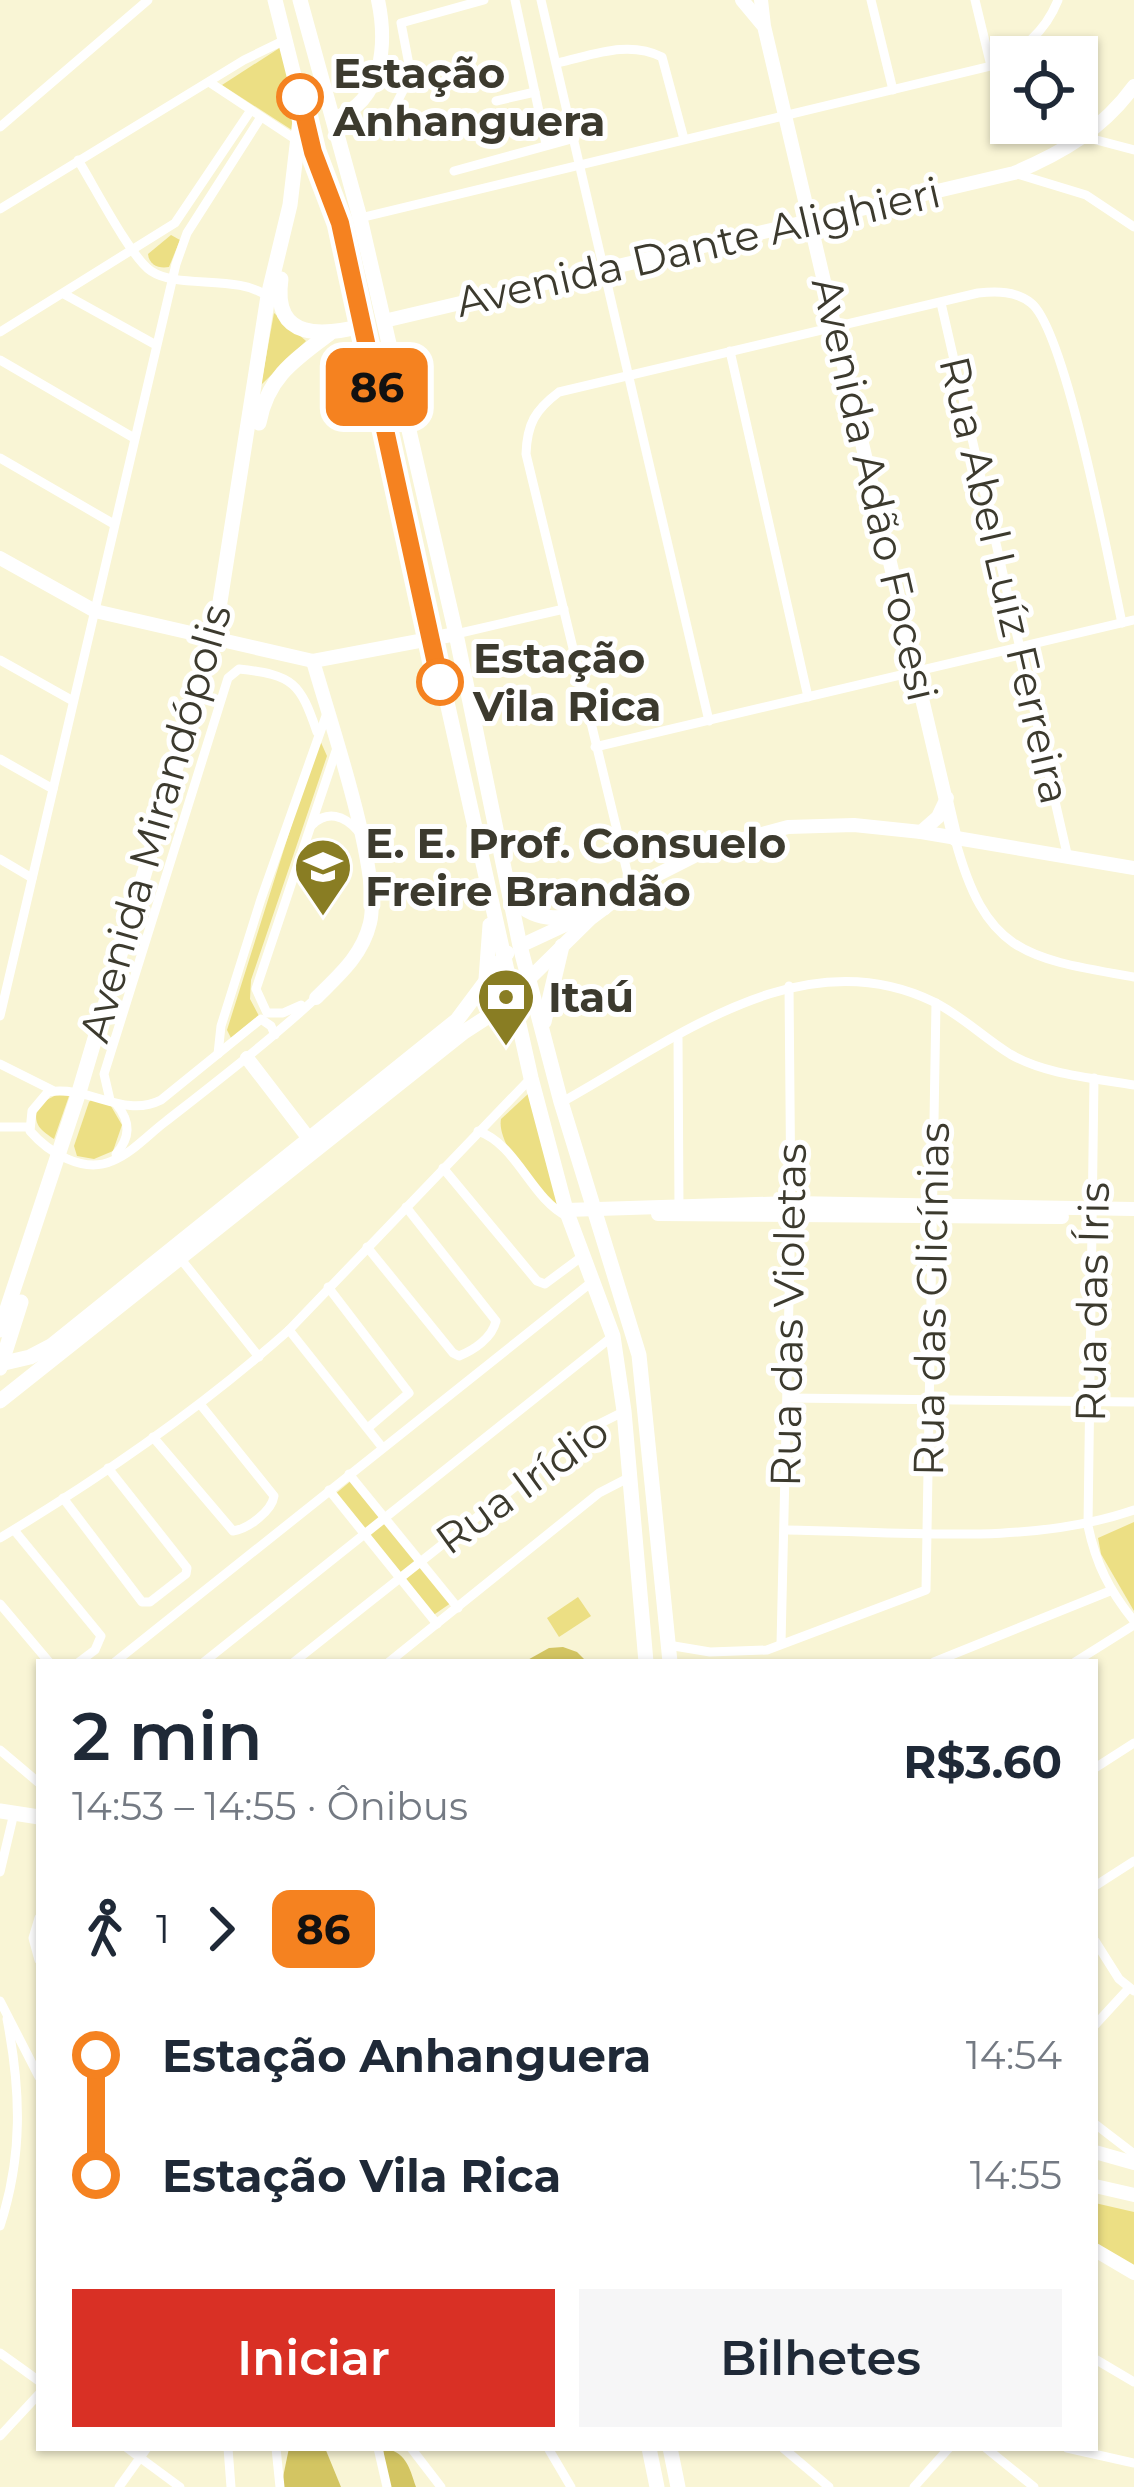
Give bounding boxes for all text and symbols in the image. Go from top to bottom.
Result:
map controls [990,36,1098,144]
button: locate [990,36,1098,144]
place label: Estação Anhanguera [332,47,605,147]
marker: Estação Anhanguera [278,75,322,119]
street label: Avenida Dante Alighieri [451,166,945,328]
street label: Avenida Adão Focesi [801,272,949,706]
line badge: 86 [323,348,431,426]
street label: Rua Abel Luíz Ferreira [928,351,1082,809]
text: 86 [350,361,404,413]
street label: Avenida Mirandópolis [68,598,242,1048]
place label: Estação Vila Rica [472,632,661,732]
marker: Estação Vila Rica [418,660,462,704]
place label: E. E. Prof. Consuelo Freire Brandão [365,817,786,917]
school or university icon: E. E. Prof. Consuelo Freire Brandão [292,836,354,918]
bank icon: Itaú [475,966,537,1048]
place label: Itaú [548,971,634,1023]
street label: Rua das Glicínias [902,1122,960,1476]
street label: Rua das Violetas [759,1143,817,1487]
street label: Rua das Íris [1064,1181,1120,1423]
street label: Rua Irídio [425,1405,619,1565]
text: 2 min [72,1696,262,1777]
text: R$3.60 [903,1734,1062,1789]
text: 14:53 – 14:55 · Ônibus [72,1782,468,1830]
icon: walk [72,1896,138,1962]
icon: forward [188,1896,254,1962]
text: 86 [296,1903,351,1955]
text: 1 [156,1905,170,1953]
text: Estação Anhanguera [162,2028,651,2083]
text: 14:54 [966,2031,1062,2079]
text: Estação Vila Rica [162,2148,561,2203]
text: 14:55 [970,2151,1062,2199]
button: Iniciar [72,2289,555,2427]
button: Bilhetes [579,2289,1062,2427]

